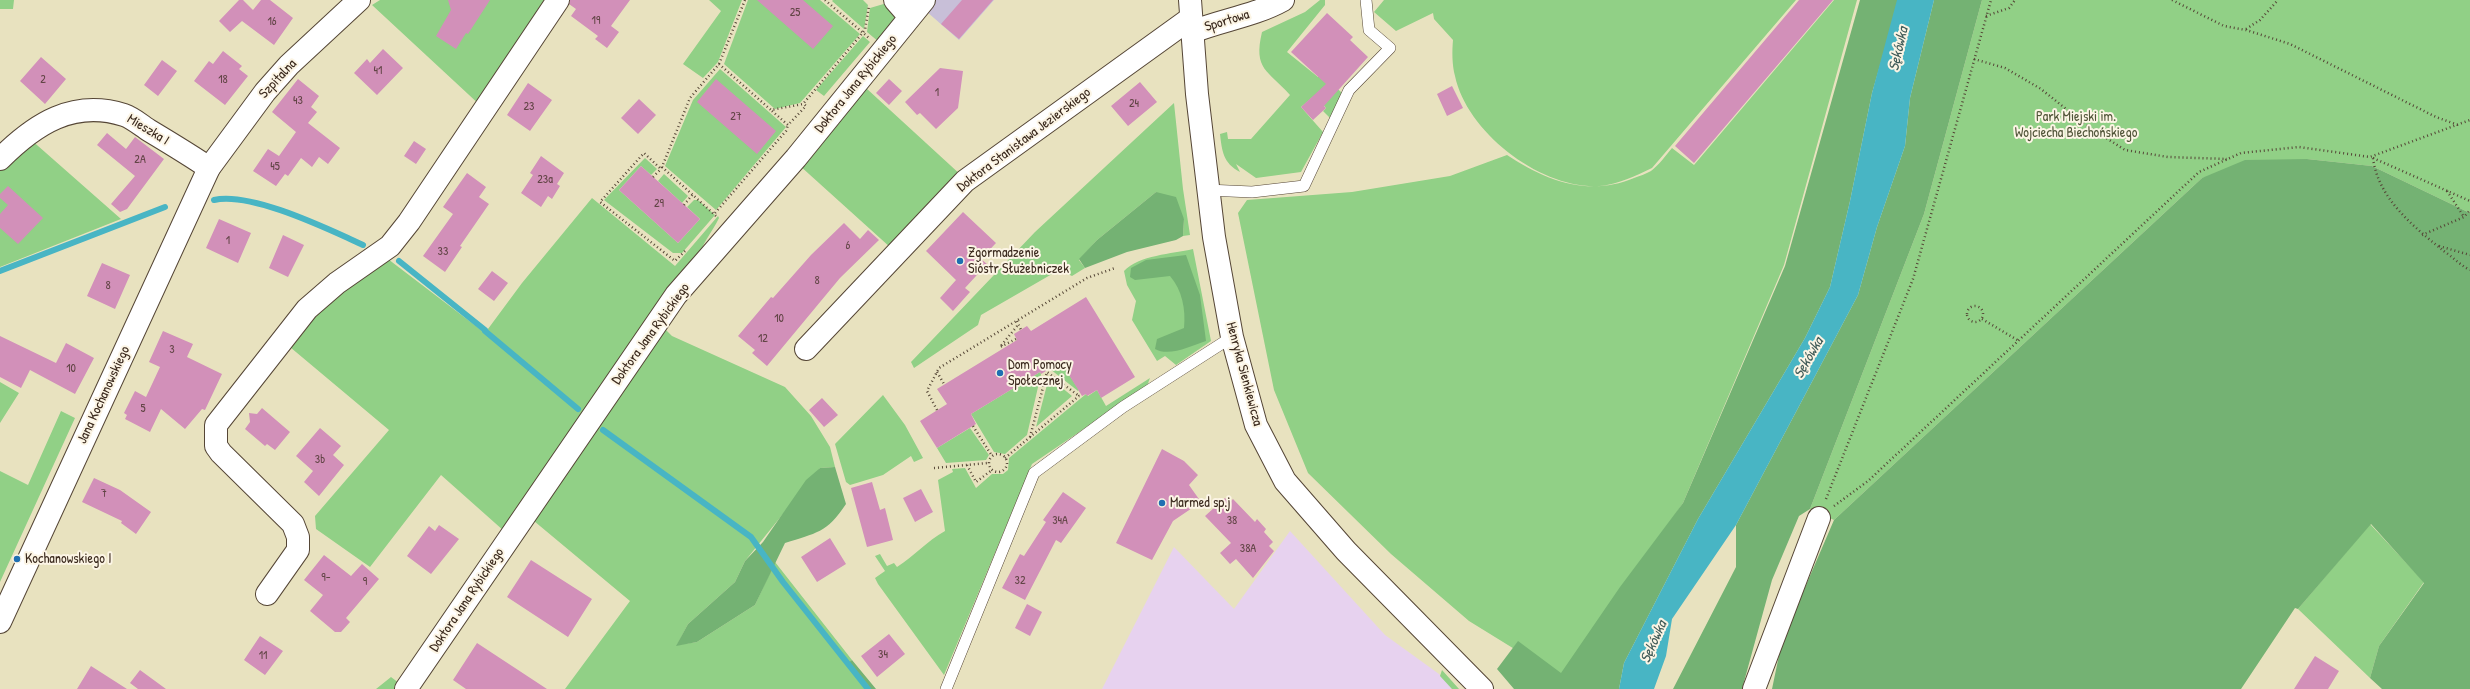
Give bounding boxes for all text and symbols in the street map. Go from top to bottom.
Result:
house number: 25 [790,6,800,20]
street label: Sportowa [1203,6,1251,36]
house number: 19 [592,14,600,28]
house number: 16 [267,15,277,29]
water label: Sękówka [1885,25,1913,73]
street label: Doktora Jana Rybickiego [811,32,901,136]
street label: Szpitalna [256,56,300,102]
house number: 41 [374,64,382,78]
house number: 2 [40,73,46,87]
house number: 18 [218,73,228,87]
street label: Doktora Stanisława Jezierskiego [954,84,1094,196]
house number: 1 [935,86,939,100]
house number: 43 [293,94,303,108]
house number: 24 [1129,97,1139,111]
house number: 23 [524,100,534,114]
park label: Park Miejski im. Wojciecha Biechońskiego [2015,109,2137,142]
house number: 27 [730,110,742,124]
street label: Mieszka I [124,111,172,149]
house number: 2A [134,153,146,167]
house number: 45 [270,160,280,174]
house number: 23a [537,173,553,187]
house number: 29 [654,197,664,211]
house number: 1 [226,234,230,248]
house number: 6 [846,239,850,253]
house number: 33 [438,245,448,259]
place label: Zgormadzenie Sióstr Służebniczek [968,245,1069,278]
marker: Zgormadzenie Sióstr Służebniczek [955,256,965,266]
house number: 8 [814,274,820,288]
house number: 8 [105,279,111,293]
street label: Doktora Jana Rybickiego [609,280,693,388]
house number: 10 [774,312,784,326]
street label: Henryka Sienkiewicza [1222,320,1266,428]
house number: 12 [758,332,768,346]
water label: Sękówka [1790,334,1828,382]
house number: 3 [169,343,175,357]
street label: Jana Kochanowskiego [74,344,134,446]
place label: Dom Pomocy Społecznej [1008,357,1072,390]
house number: 10 [66,362,76,376]
marker: Dom Pomocy Społecznej [995,368,1005,378]
house number: 5 [140,402,146,416]
house number: 3b [315,453,325,467]
house number: 7 [101,487,107,501]
place label: Marmed sp.j [1170,495,1231,511]
marker: Marmed sp.j [1157,498,1167,508]
house number: 34A [1052,514,1068,528]
house number: 38 [1227,514,1237,528]
house number: 38A [1240,542,1256,556]
street label: Doktora Jana Rybickiego [426,545,508,655]
place label: Kochanowskiego I [25,551,112,567]
marker: Kochanowskiego I [12,554,22,564]
house number: 9- [321,571,331,585]
house number: 32 [1015,574,1025,588]
house number: 9 [363,575,367,589]
water label: Sękówka [1637,618,1671,666]
house number: 34 [878,648,888,662]
house number: 11 [259,649,267,663]

